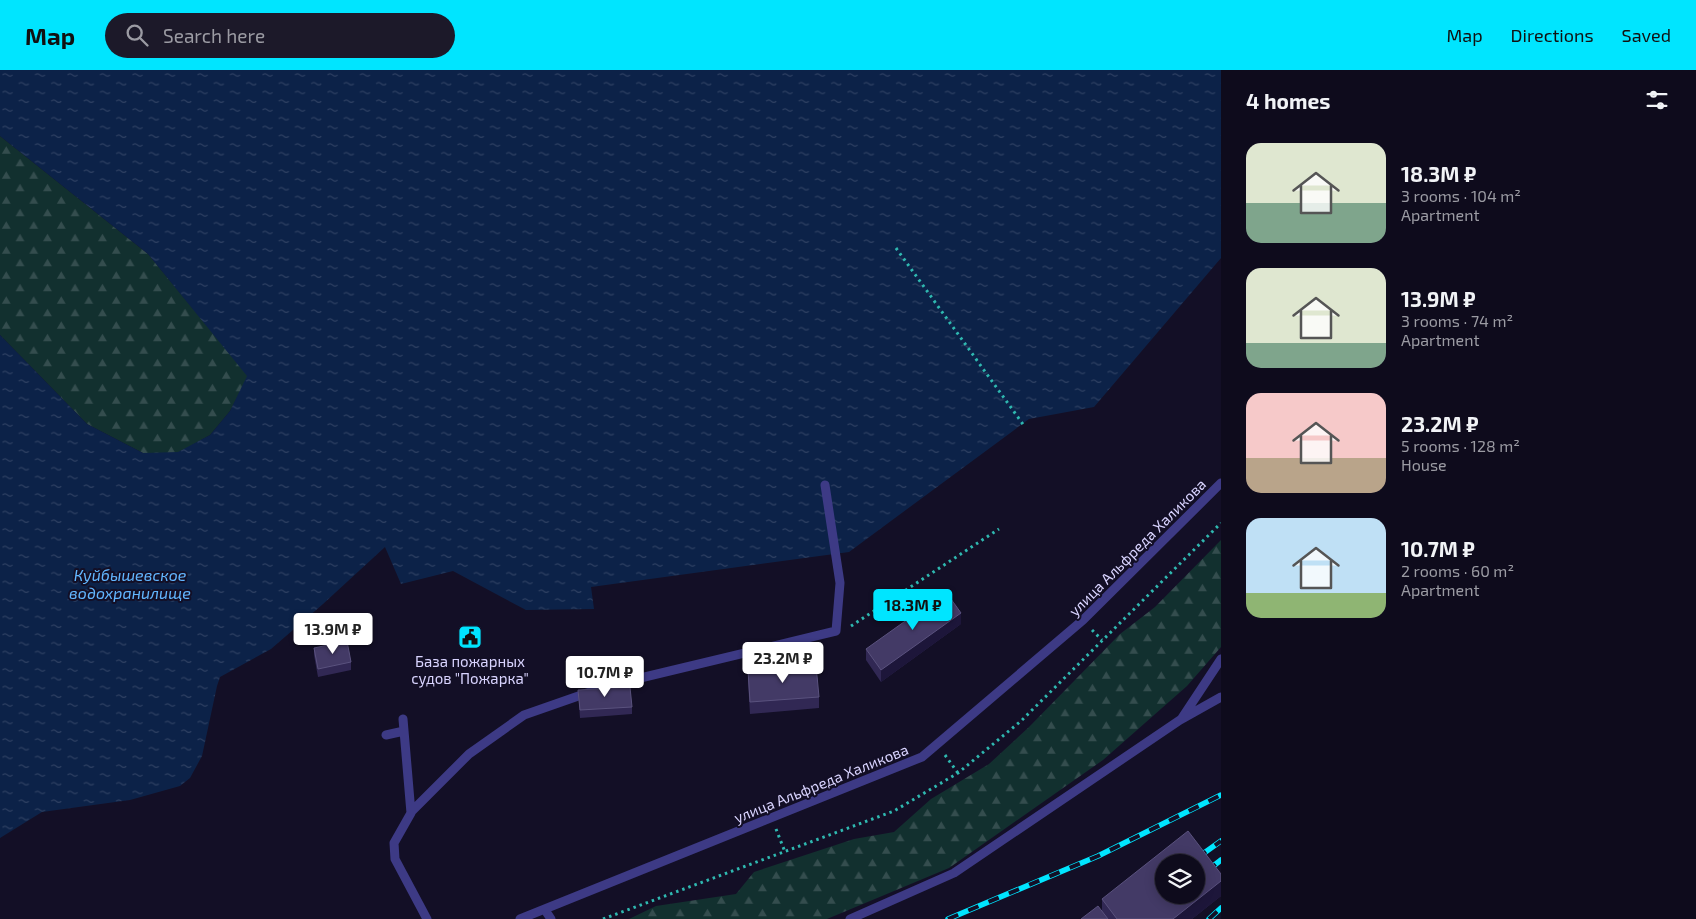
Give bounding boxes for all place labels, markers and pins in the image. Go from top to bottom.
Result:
pin: 18.3M ₽ [867,588,959,631]
pin: 13.9M ₽ [287,612,379,655]
public building icon: База пожарных судов "Пожарка" [457,624,483,650]
pin: 23.2M ₽ [737,642,829,684]
place label: База пожарных судов "Пожарка" [411,652,529,688]
pin: 10.7M ₽ [559,656,651,698]

